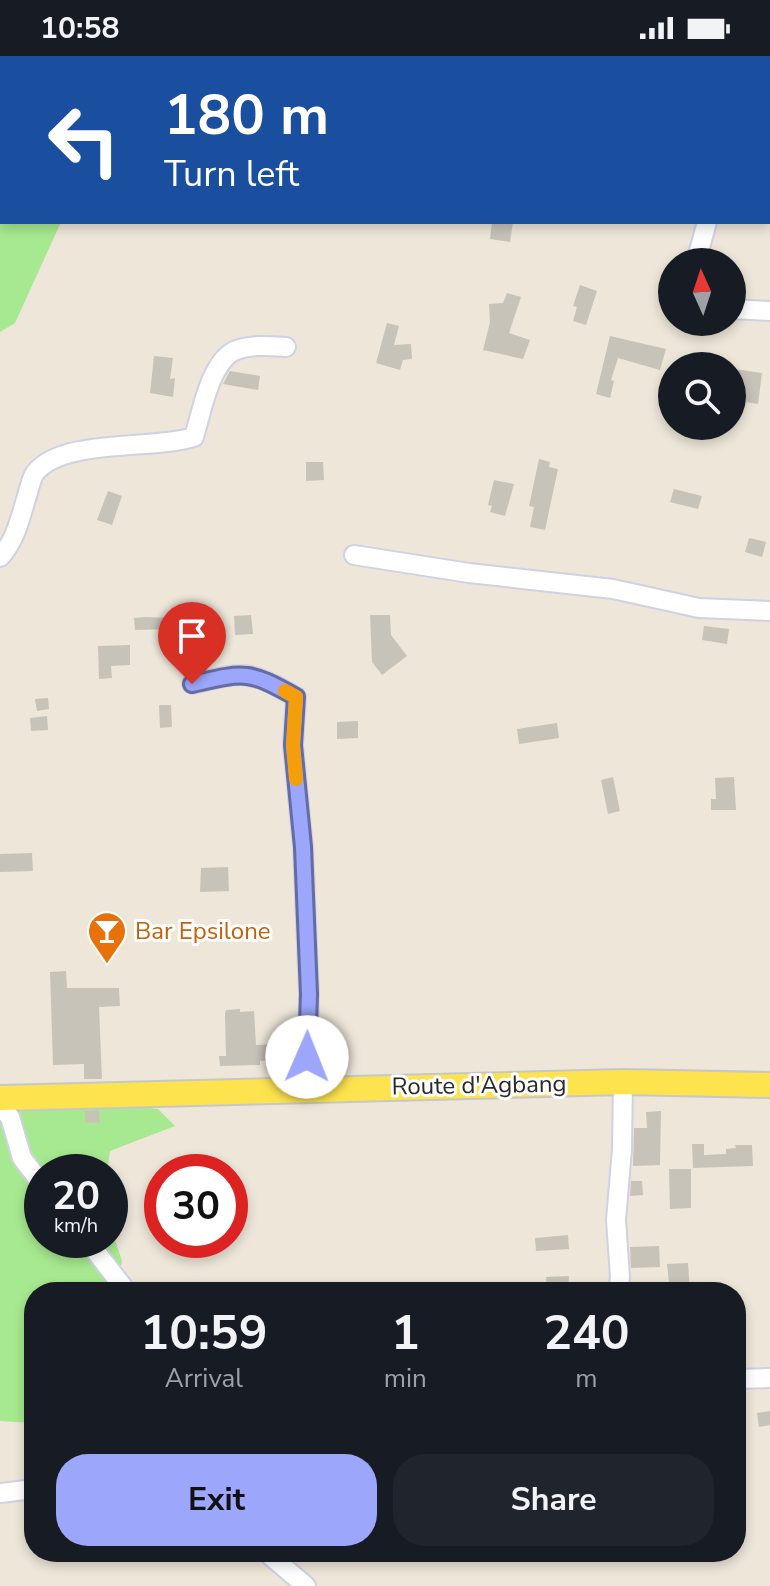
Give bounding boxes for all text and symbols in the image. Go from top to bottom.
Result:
text: 10:58 [40,8,119,49]
text: 180 m [164,77,329,154]
icon: left [32,88,136,192]
text: Turn left [164,150,299,199]
north arrow [658,248,746,336]
map controls [658,248,746,440]
button: search [658,352,746,440]
pin [158,602,226,684]
icon: arrive [170,614,214,658]
bar icon: Bar Epsilone [86,910,128,965]
place label: Bar Epsilone [135,915,271,947]
position arrow [265,1015,349,1099]
street label: Route d'Agbang [391,1067,567,1103]
speed limit sign: 30 [144,1154,248,1258]
text: 20 [52,1169,100,1223]
text: km/h [54,1212,98,1239]
text: 10:59 [140,1300,267,1366]
text: 1 [391,1300,420,1366]
text: 240 [543,1300,630,1366]
text: Arrival [165,1361,243,1396]
text: min [384,1361,427,1396]
text: m [575,1361,598,1396]
button: Exit [56,1454,377,1546]
button: Share [393,1454,714,1546]

